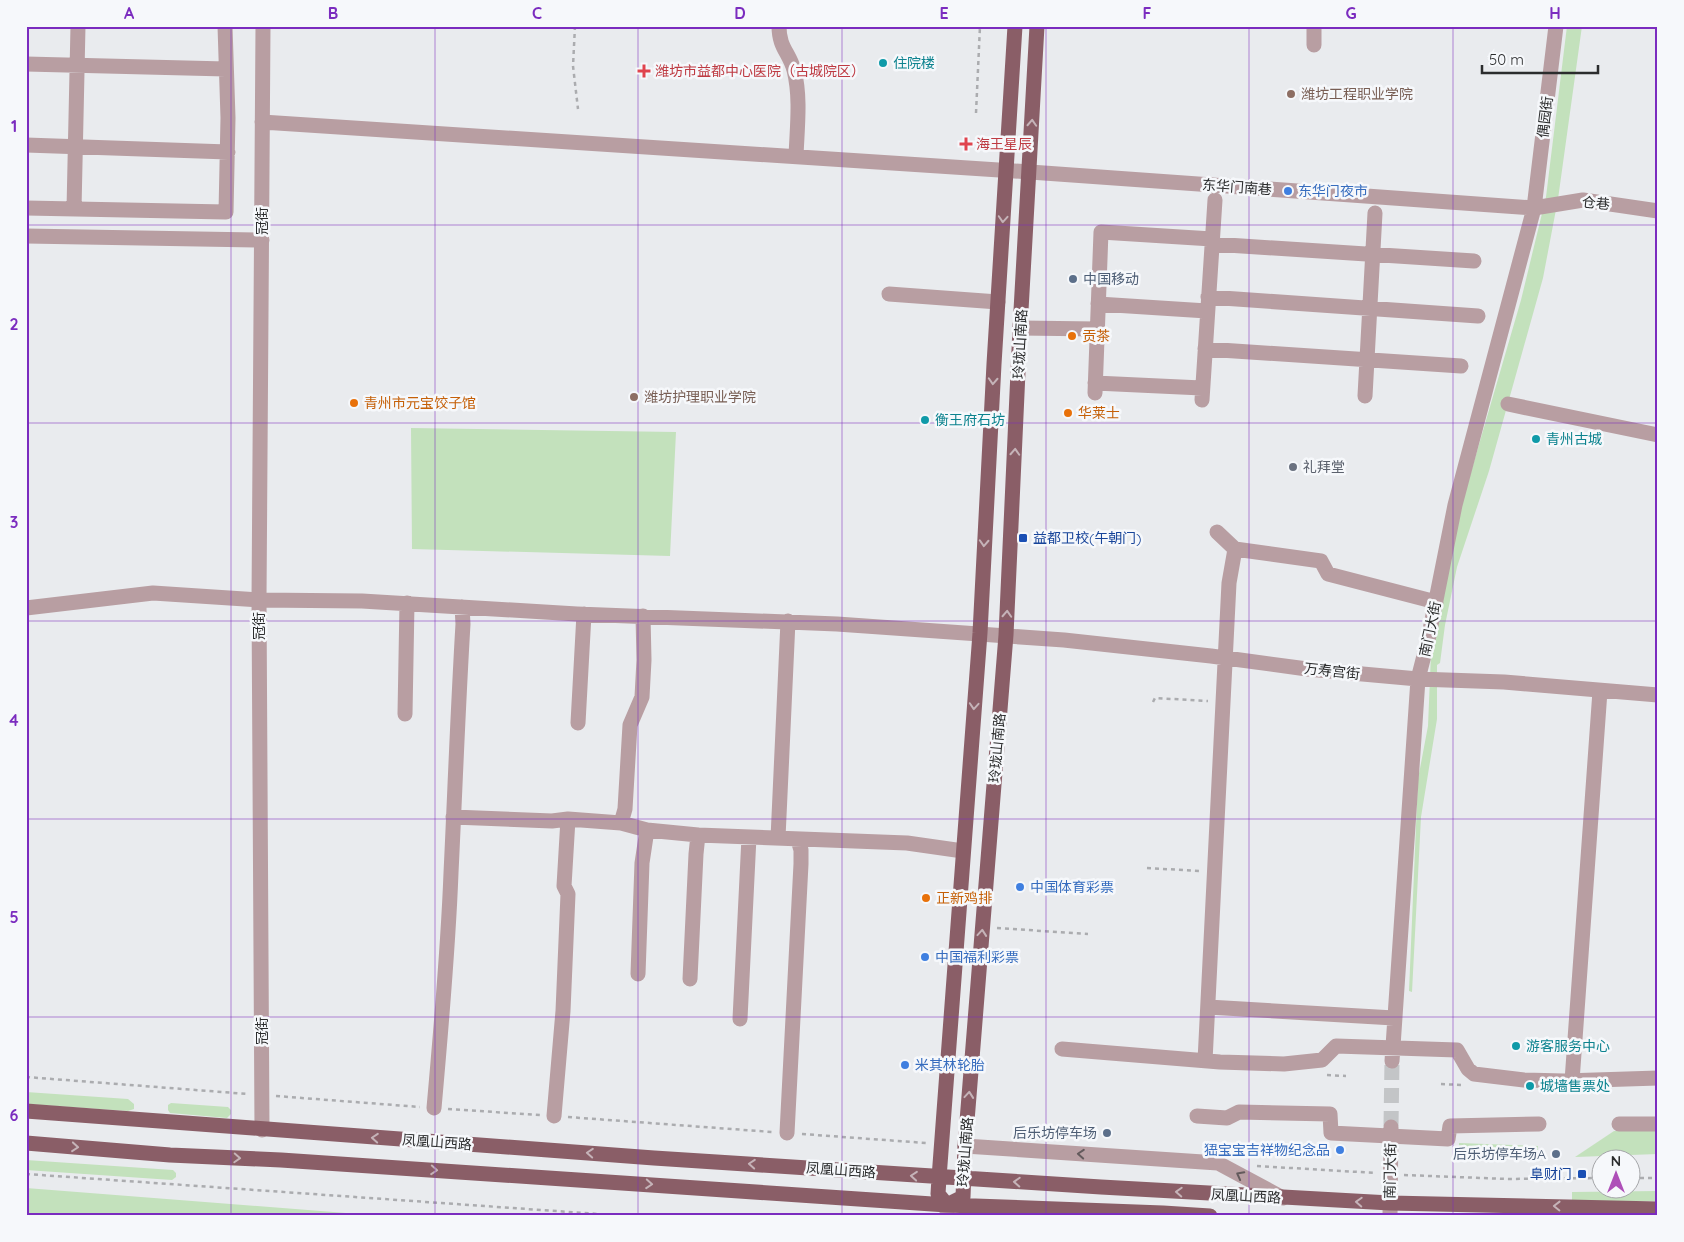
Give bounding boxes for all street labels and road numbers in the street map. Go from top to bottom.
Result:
street label: 偶园街 [1534,95,1556,139]
street label: 东华门南巷 [1201,176,1273,198]
street label: 仓巷 [1581,193,1611,213]
street label: 冠街 [253,207,271,235]
street label: 玲珑山南路 [1009,309,1031,379]
street label: 南门大街 [1415,600,1445,658]
street label: 冠街 [250,612,268,640]
street label: 万寿宫街 [1303,659,1361,683]
street label: 玲珑山南路 [985,712,1009,784]
street label: 冠街 [253,1017,271,1045]
street label: 玲珑山南路 [954,1116,976,1188]
street label: 凤凰山西路 [401,1131,473,1153]
street label: 南门大街 [1381,1143,1399,1199]
street label: 凤凰山西路 [805,1159,877,1181]
street label: 凤凰山西路 [1211,1185,1281,1207]

